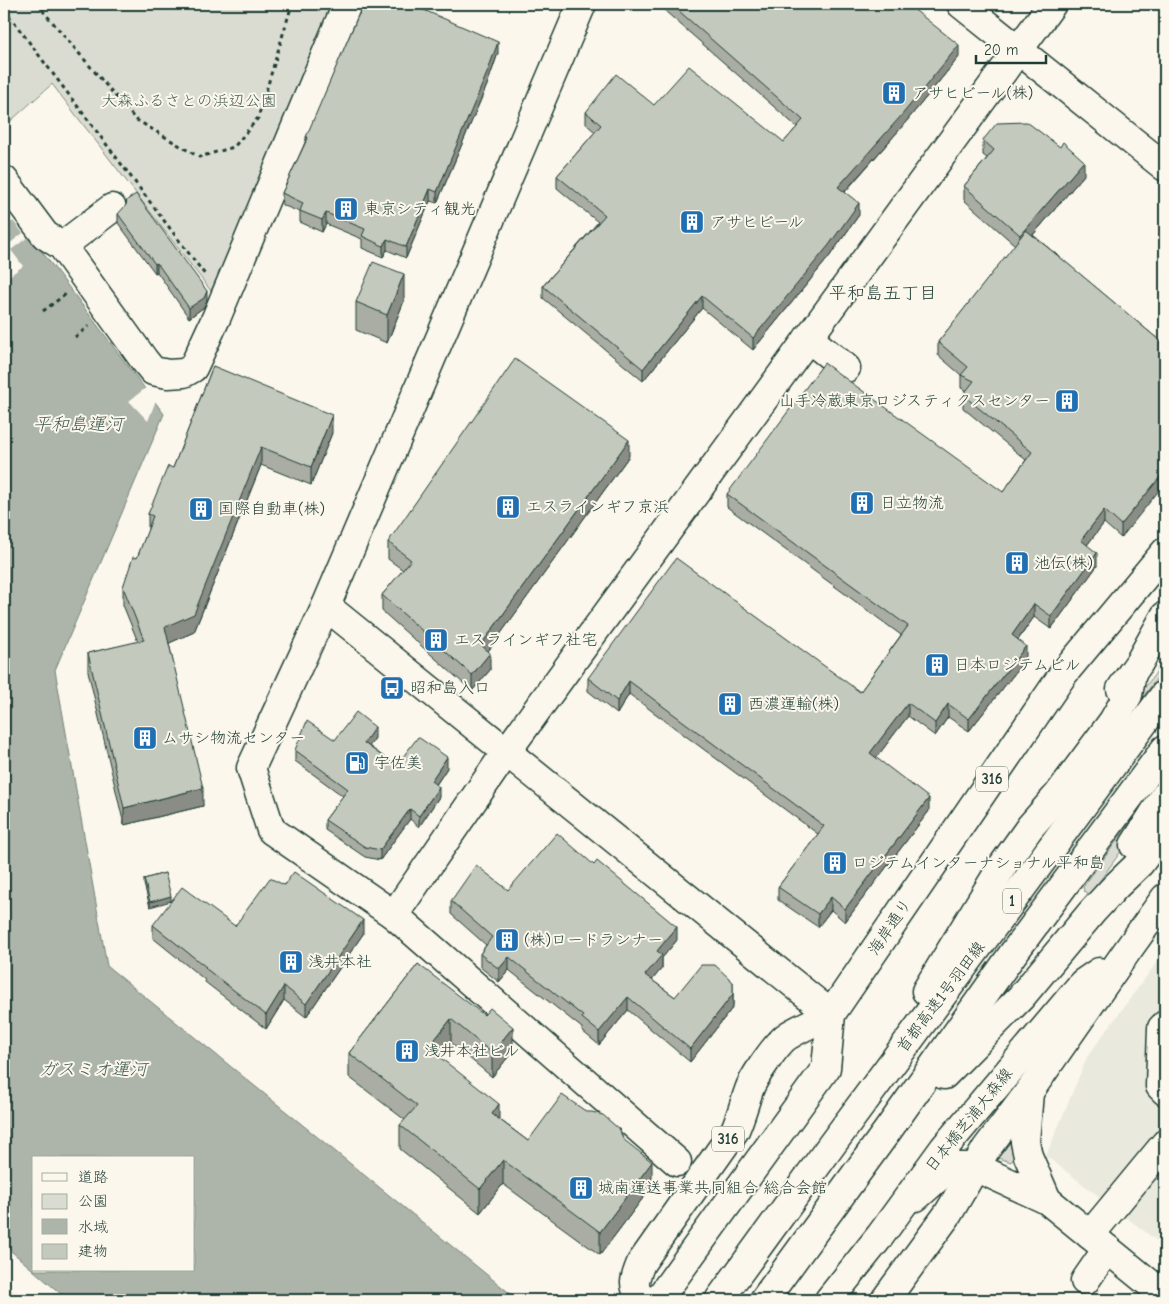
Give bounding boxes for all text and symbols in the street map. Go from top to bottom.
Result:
scale bar [976,32,1046,64]
text: 20 m [984,41,1018,59]
building icon: アサヒビール(株) [881,80,907,106]
place label: アサヒビール(株) [912,84,1033,102]
park label: 大森ふるさとの浜辺公園 [101,92,277,110]
building icon: 東京シティ観光 [333,196,359,222]
place label: 東京シティ観光 [364,200,476,218]
building icon: アサヒビール [679,209,705,235]
place label: アサヒビール [710,213,804,231]
district label: 平和島五丁目 [829,283,937,304]
building icon: 山手冷蔵東京ロジスティクスセンター [1054,388,1080,414]
place label: 山手冷蔵東京ロジスティクスセンター [779,392,1050,410]
water label: 平和島運河 [33,414,126,435]
building icon: 日立物流 [849,490,875,516]
building icon: エスラインギフ京浜 [495,494,521,520]
place label: 日立物流 [880,494,944,512]
building icon: 国際自動車(株) [188,496,214,522]
place label: エスラインギフ京浜 [526,498,669,516]
place label: 国際自動車(株) [218,500,325,518]
building icon: 池伝(株) [1004,550,1030,576]
place label: 池伝(株) [1034,554,1093,572]
building icon: エスラインギフ社宅 [423,627,449,653]
place label: エスラインギフ社宅 [454,631,597,649]
building icon: 日本ロジテムビル [924,652,950,678]
place label: 日本ロジテムビル [954,656,1081,674]
bus stop icon: 昭和島入口 [379,675,405,701]
place label: 昭和島入口 [410,679,490,697]
building icon: 西濃運輸(株) [717,691,743,717]
place label: 西濃運輸(株) [748,695,839,713]
building icon: ムサシ物流センター [132,725,158,751]
place label: ムサシ物流センター [162,729,305,747]
fuel station icon: 宇佐美 [344,750,370,776]
place label: 宇佐美 [374,754,422,772]
road number: 316 [976,766,1008,792]
building icon: ロジテムインターナショナル平和島 [822,850,848,876]
place label: ロジテムインターナショナル平和島 [852,854,1105,872]
road number: 1 [1003,888,1021,914]
street label: 海岸通り [865,895,915,959]
building icon: (株)ロードランナー [494,927,520,953]
place label: (株)ロードランナー [524,931,663,949]
street label: 首都高速1号羽田線 [893,938,989,1056]
building icon: 浅井本社 [278,949,304,975]
place label: 浅井本社 [308,953,372,971]
building icon: 浅井本社ビル [394,1038,420,1064]
place label: 浅井本社ビル [424,1042,520,1060]
water label: ガスミオ運河 [39,1059,150,1080]
street label: 日本橋芝浦大森線 [922,1065,1016,1175]
road number: 316 [712,1126,744,1152]
legend [32,1156,195,1272]
text: 道路 [78,1168,108,1186]
building icon: 城南運送事業共同組合 総合会館 [568,1175,594,1201]
place label: 城南運送事業共同組合 総合会館 [598,1179,827,1197]
text: 公園 [78,1192,108,1210]
text: 水域 [78,1218,108,1236]
text: 建物 [78,1242,108,1260]

